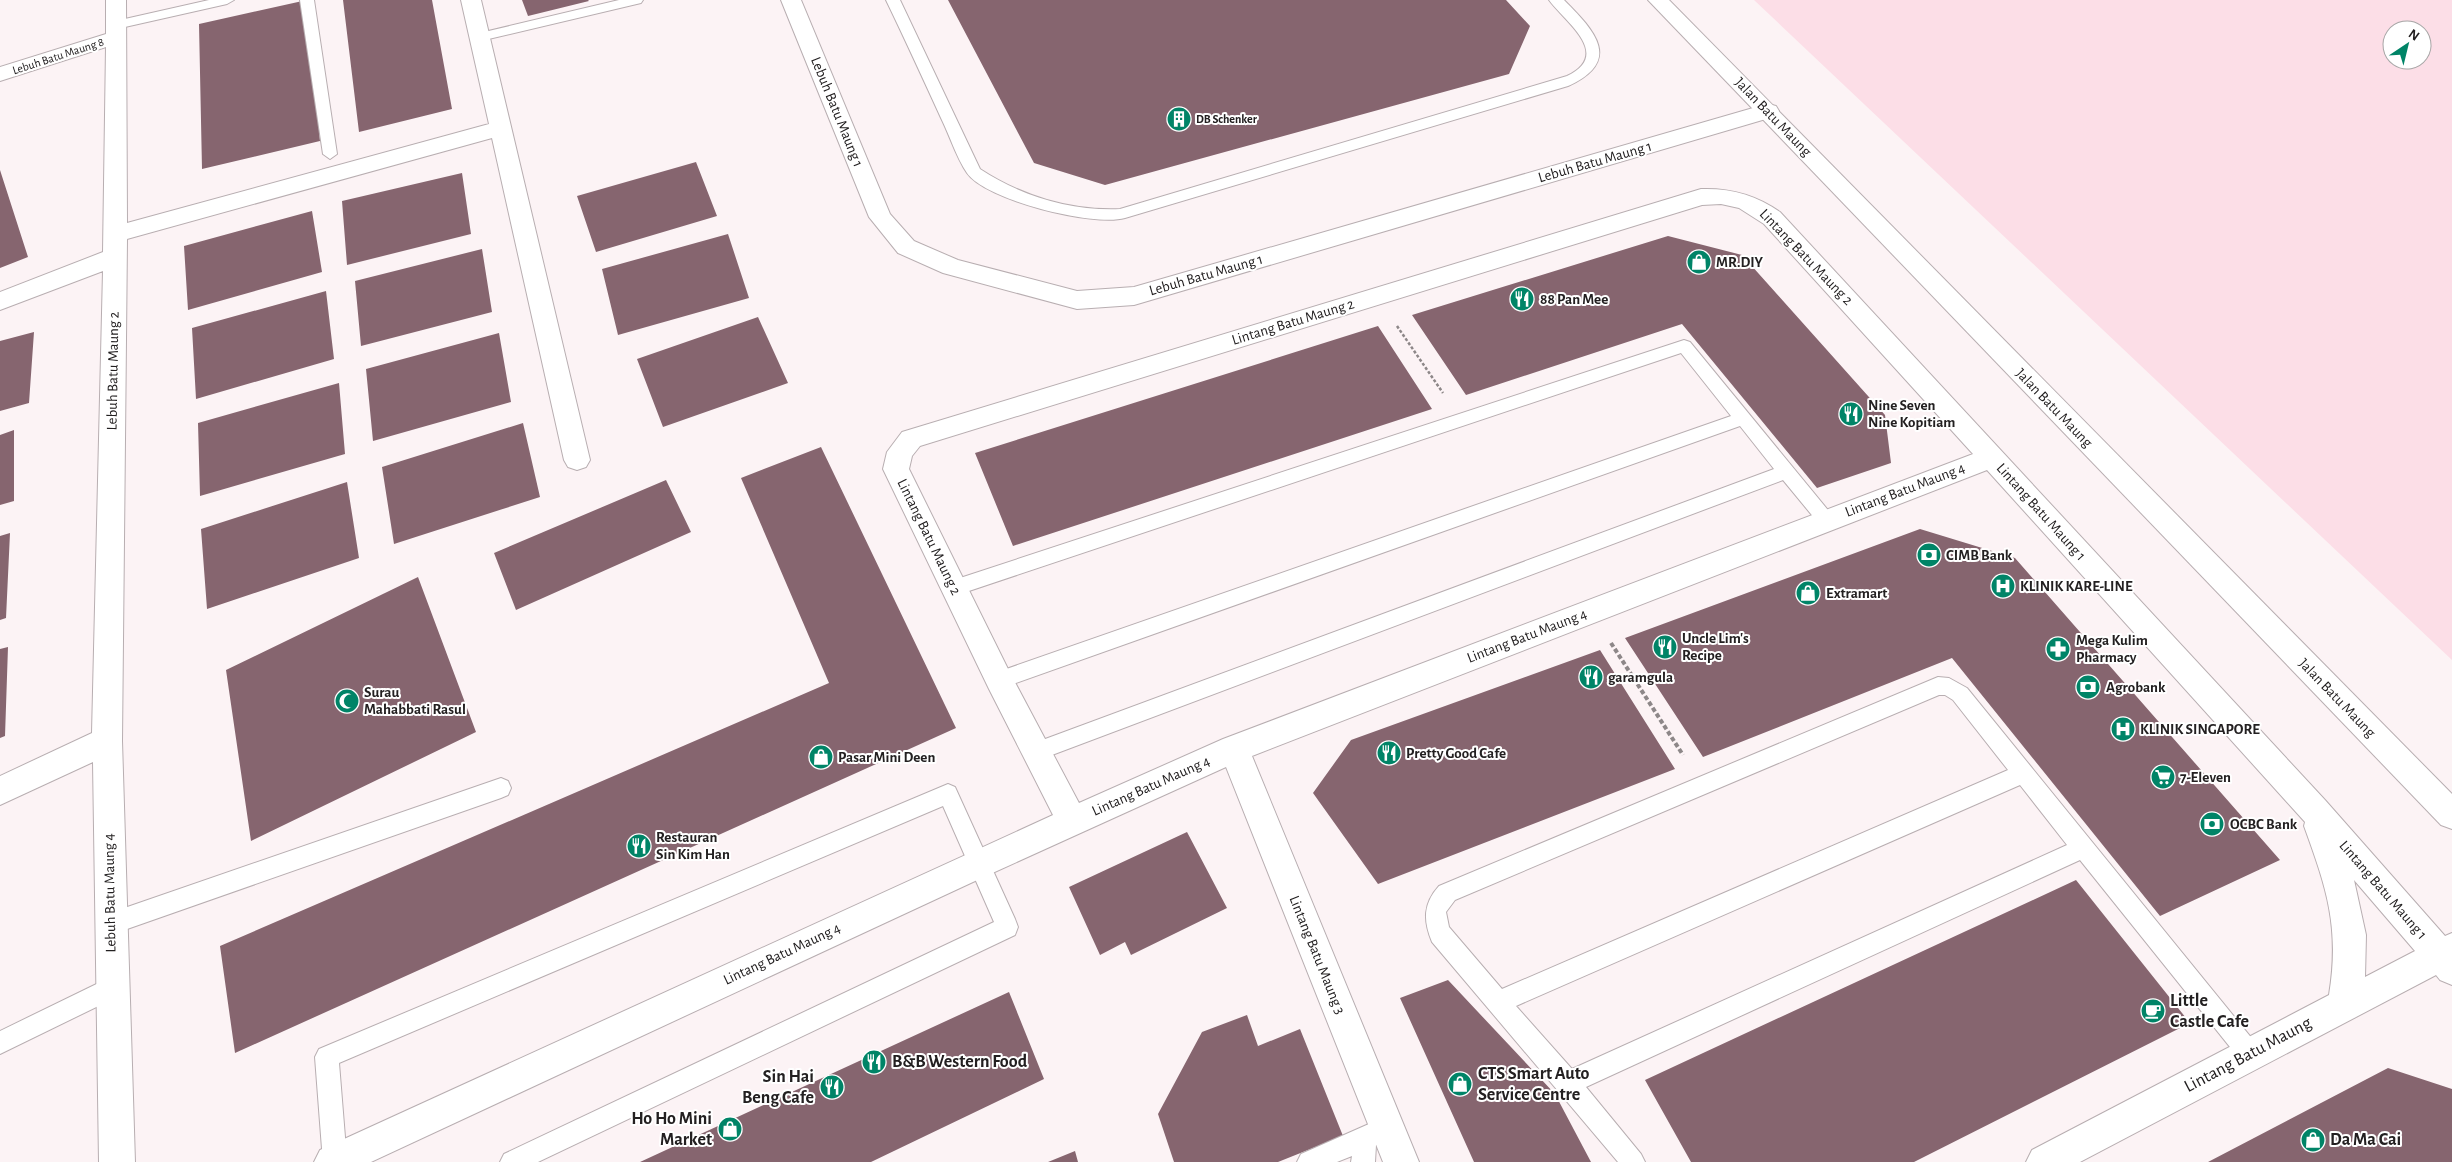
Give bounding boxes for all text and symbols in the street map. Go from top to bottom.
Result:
north arrow [2382,20,2432,70]
text: N [2406,27,2422,44]
street label: Lebuh Batu Maung 8 [11,35,105,76]
street label: Lebuh Batu Maung 1 [808,55,866,169]
street label: Jalan Batu Maung [1732,75,1815,160]
building icon: DB Schenker [1166,106,1192,132]
place label: DB Schenker [1196,113,1258,125]
street label: Lebuh Batu Maung 1 [1537,139,1653,185]
street label: Lintang Batu Maung 2 [1756,206,1856,308]
shop icon: MR.DIY [1686,249,1712,275]
street label: Lebuh Batu Maung 1 [1148,252,1264,298]
place label: MR.DIY [1716,255,1764,270]
restaurant icon: 88 Pan Mee [1509,286,1535,312]
place label: 88 Pan Mee [1540,292,1608,307]
street label: Lintang Batu Maung 2 [1230,296,1356,348]
street label: Lebuh Batu Maung 2 [104,311,122,431]
street label: Jalan Batu Maung [2013,366,2096,451]
place label: Nine Seven Nine Kopitiam [1868,398,1955,430]
restaurant icon: Nine Seven Nine Kopitiam [1838,401,1864,427]
street label: Lintang Batu Maung 4 [1843,460,1967,520]
street label: Lintang Batu Maung 1 [1993,460,2089,564]
street label: Lintang Batu Maung 2 [894,477,964,598]
bank icon: CIMB Bank [1916,542,1942,568]
place label: CIMB Bank [1946,548,2013,563]
hospital icon: KLINIK KARE-LINE [1990,573,2016,599]
place label: KLINIK KARE-LINE [2020,579,2133,594]
shop icon: Extramart [1795,580,1821,606]
place label: Extramart [1826,586,1887,601]
street label: Lintang Batu Maung 4 [1465,606,1589,666]
place label: Uncle Lim's Recipe [1682,631,1749,663]
place label: Mega Kulim Pharmacy [2076,633,2148,665]
restaurant icon: Uncle Lim's Recipe [1652,634,1678,660]
pharmacy icon: Mega Kulim Pharmacy [2045,636,2071,662]
street label: Jalan Batu Maung [2296,656,2379,741]
restaurant icon: garamgula [1578,664,1604,690]
place label: garamgula [1608,670,1673,685]
bank icon: Agrobank [2075,674,2101,700]
place label: Agrobank [2106,680,2166,695]
place label: Surau Mahabbati Rasul [364,685,466,717]
mosque icon: Surau Mahabbati Rasul [334,688,360,714]
hospital icon: KLINIK SINGAPORE [2110,716,2136,742]
place label: KLINIK SINGAPORE [2140,722,2260,737]
restaurant icon: Pretty Good Cafe [1376,740,1402,766]
shop icon: Pasar Mini Deen [808,744,834,770]
place label: Pretty Good Cafe [1406,746,1506,761]
place label: Pasar Mini Deen [838,750,935,765]
street label: Lintang Batu Maung 4 [1090,753,1212,819]
supermarket icon: 7-Eleven [2150,764,2176,790]
place label: 7-Eleven [2180,770,2231,785]
bank icon: OCBC Bank [2199,811,2225,837]
place label: OCBC Bank [2230,817,2298,832]
place label: Restauran Sin Kim Han [656,830,730,862]
street label: Lebuh Batu Maung 4 [101,833,119,953]
restaurant icon: Restauran Sin Kim Han [626,833,652,859]
street label: Lintang Batu Maung 1 [2336,838,2430,942]
street label: Lintang Batu Maung 3 [1286,894,1348,1016]
street label: Lintang Batu Maung 4 [721,920,843,988]
place label: Little Castle Cafe [2170,992,2249,1031]
cafe icon: Little Castle Cafe [2140,998,2166,1024]
street label: Lintang Batu Maung [2181,1014,2315,1096]
restaurant icon: B&B Western Food [861,1049,887,1075]
place label: B&B Western Food [892,1053,1028,1071]
place label: CTS Smart Auto Service Centre [1478,1065,1590,1104]
place label: Sin Hai Beng Cafe [742,1068,814,1107]
shop icon: CTS Smart Auto Service Centre [1447,1071,1473,1097]
restaurant icon: Sin Hai Beng Cafe [819,1074,845,1100]
place label: Ho Ho Mini Market [631,1110,712,1149]
shop icon: Ho Ho Mini Market [717,1116,743,1142]
shop icon: Da Ma Cai [2300,1127,2326,1153]
place label: Da Ma Cai [2330,1131,2401,1149]

